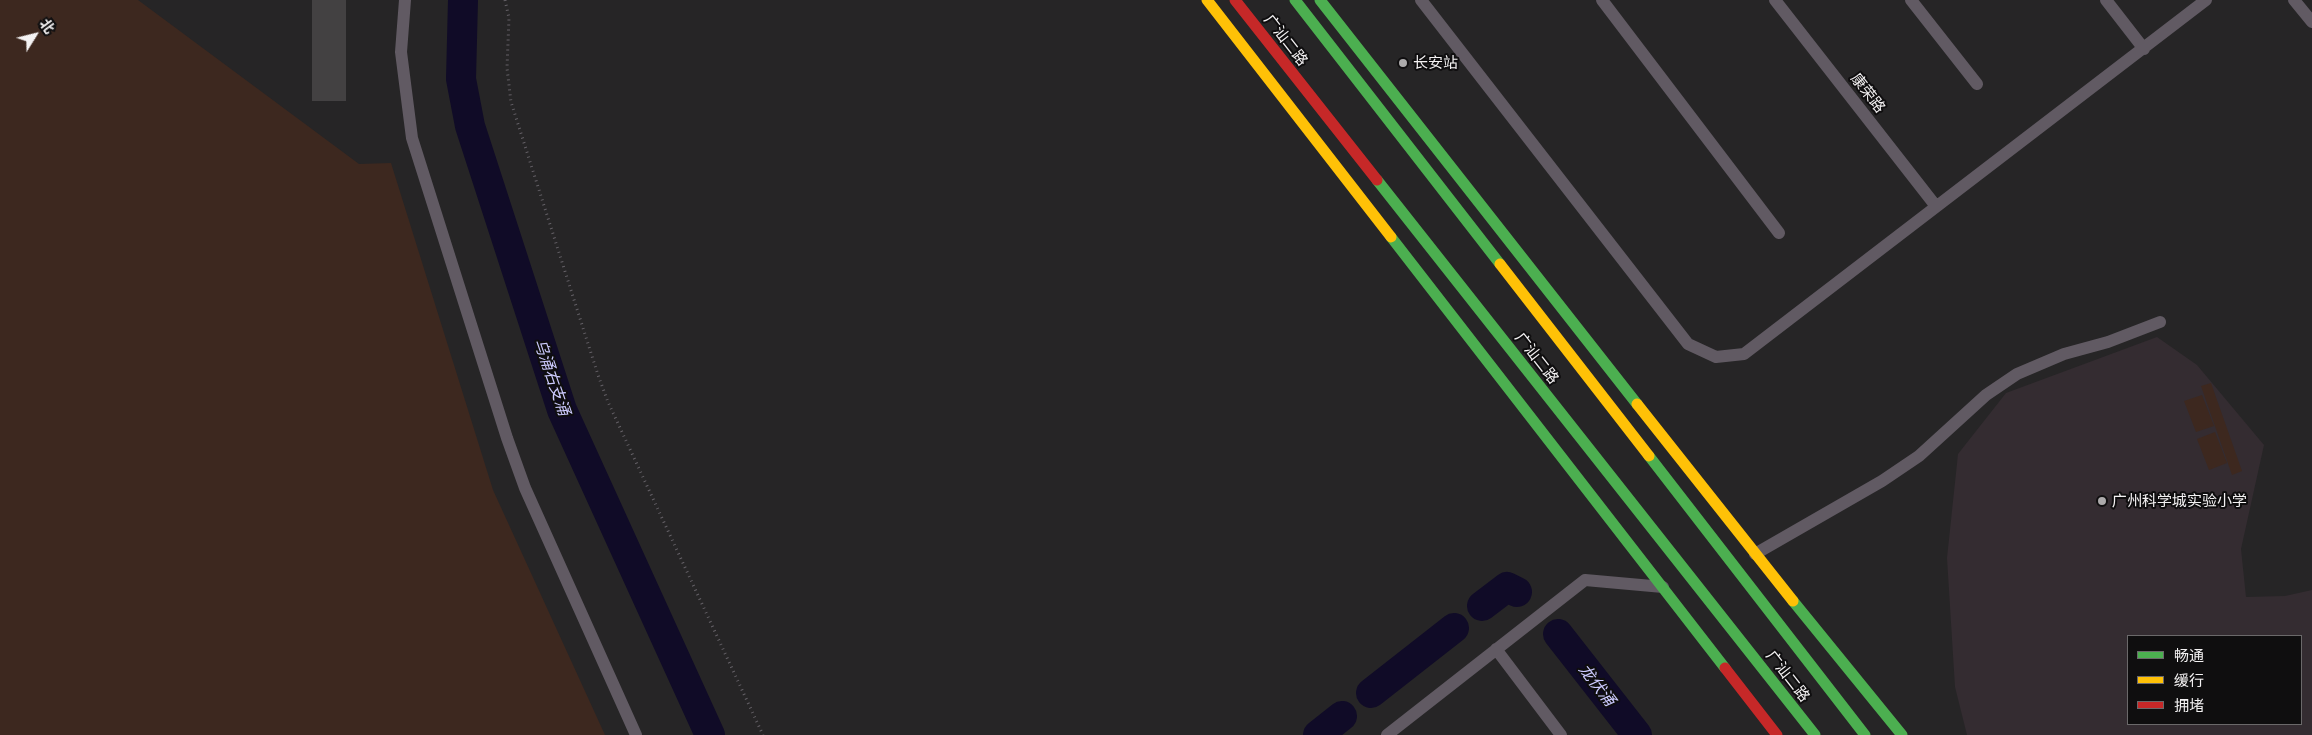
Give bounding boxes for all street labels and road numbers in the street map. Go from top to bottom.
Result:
street label: 广汕二路 [1260,11,1312,69]
street label: 康荣路 [1847,70,1889,116]
street label: 广汕二路 [1511,329,1563,387]
street label: 广汕二路 [1762,647,1814,705]

